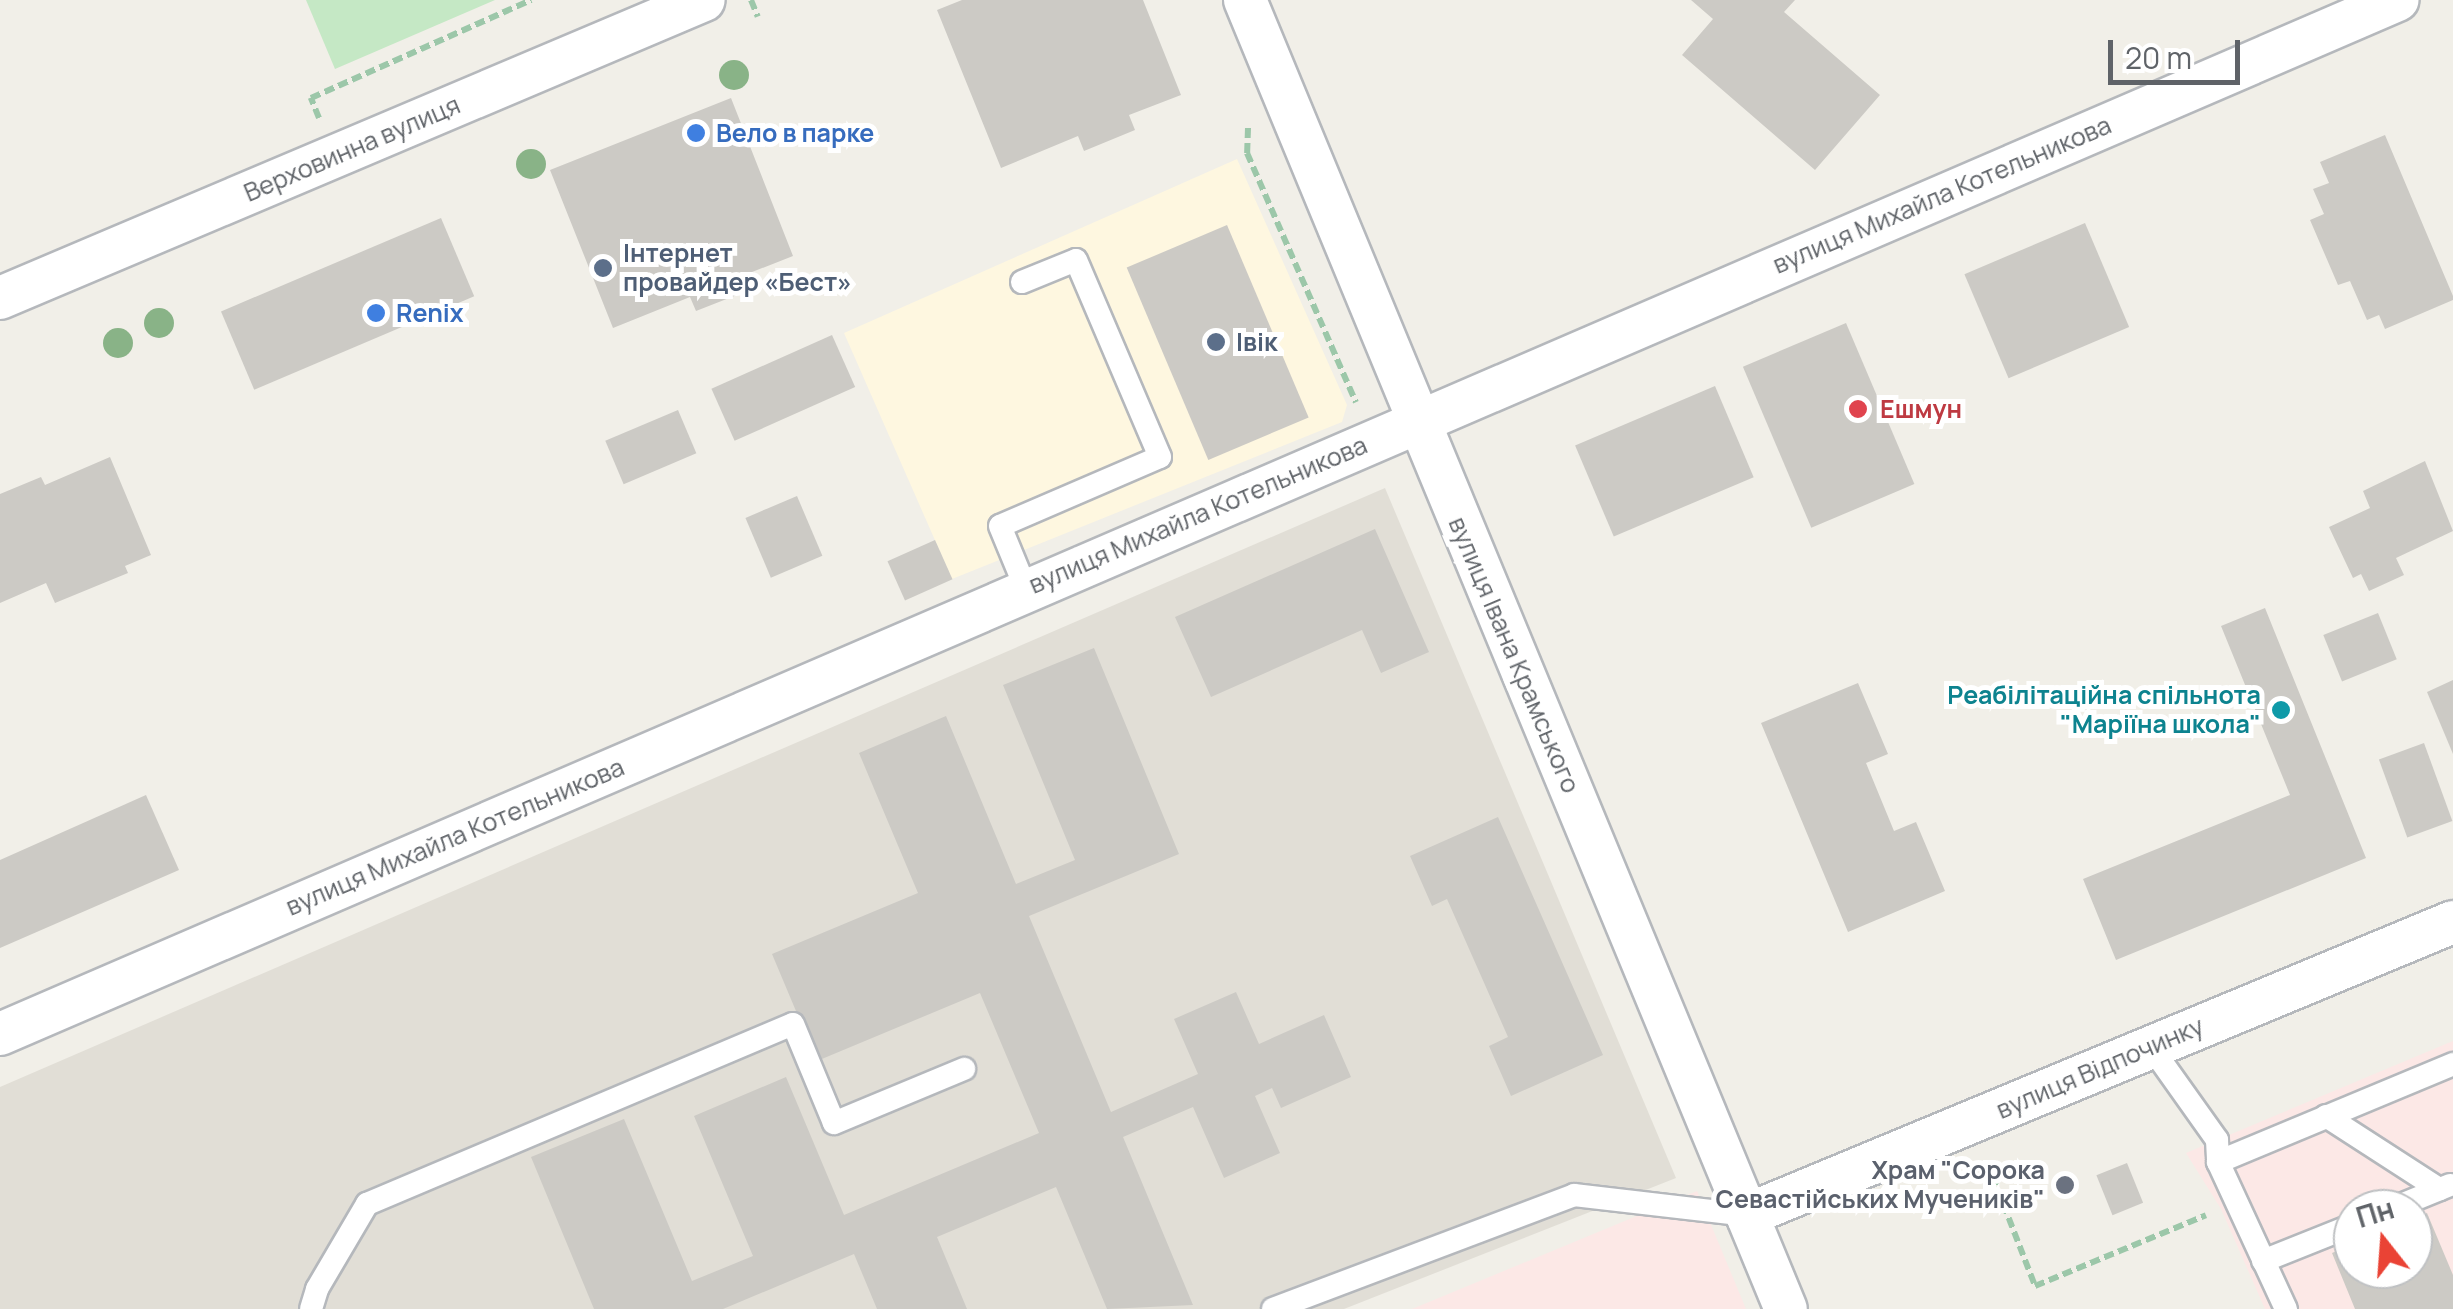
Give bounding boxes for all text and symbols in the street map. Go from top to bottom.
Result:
scale bar [2113,20,2246,82]
text: 20 m [2125,37,2192,78]
street label: Верховинна вулиця [240,90,464,208]
street label: вулиця Михайла Котельникова [1768,110,2116,280]
place label: Вело в парке [716,118,874,148]
marker: Вело в парке [685,122,707,144]
place label: Інтернет провайдер «Бест» [623,239,852,298]
marker: Інтернет провайдер «Бест» [592,257,614,279]
place label: Renix [396,298,464,328]
marker: Renix [365,302,387,324]
place label: Івік [1236,327,1277,357]
marker: Івік [1205,331,1227,353]
place label: Ешмун [1880,394,1962,424]
marker: Ешмун [1845,396,1871,422]
street label: вулиця Михайла Котельникова [1024,430,1372,600]
street label: вулиця Івана Крамського [1442,513,1586,797]
place label: Реабілітаційна спільнота "Маріїна школа" [1947,681,2261,740]
marker: Реабілітаційна спільнота "Маріїна школа" [2270,699,2292,721]
street label: вулиця Михайла Котельникова [281,752,629,922]
street label: вулиця Відпочинку [1992,1011,2208,1125]
place label: Храм "Сорока Севастійських Мучеників" [1716,1156,2045,1215]
marker: Храм "Сорока Севастійських Мучеників" [2054,1174,2076,1196]
north arrow [2333,1189,2433,1289]
text: Пн [2351,1189,2398,1236]

